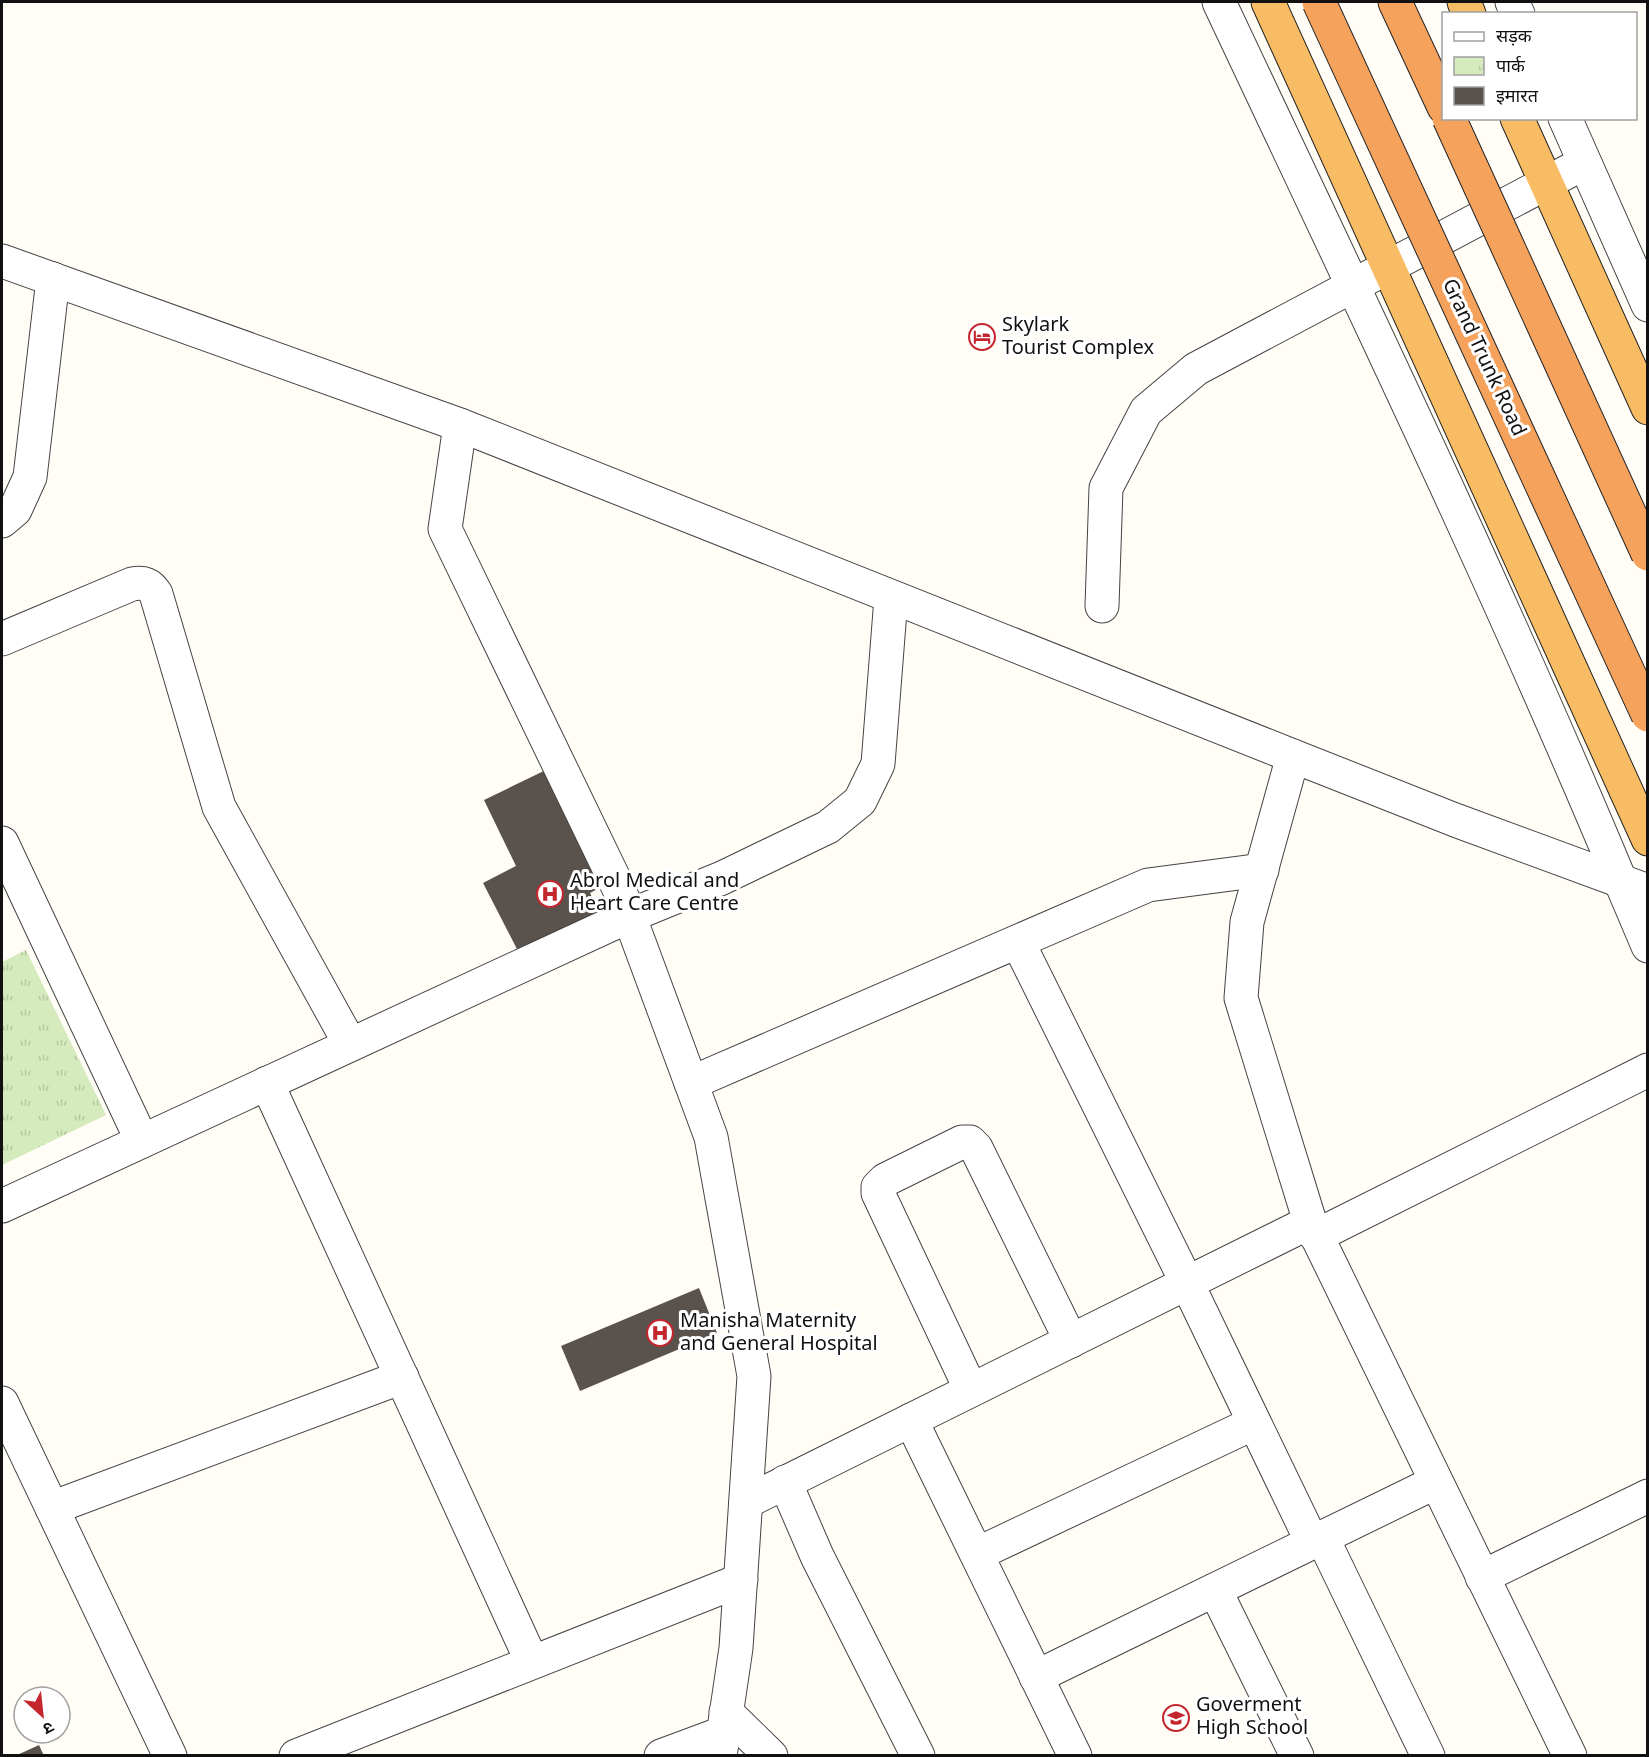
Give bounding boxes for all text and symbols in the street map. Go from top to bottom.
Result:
legend [1442,12,1637,120]
text: सड़क [1496,26,1533,49]
text: पार्क [1496,55,1526,79]
text: इमारत [1496,86,1539,109]
street label: Grand Trunk Road [1435,275,1531,441]
place label: Skylark Tourist Complex [1002,313,1154,362]
hotel icon: Skylark Tourist Complex [967,322,997,352]
place label: Abrol Medical and Heart Care Centre [570,869,739,918]
hospital icon: Abrol Medical and Heart Care Centre [535,879,565,909]
place label: Manisha Maternity and General Hospital [680,1309,878,1358]
hospital icon: Manisha Maternity and General Hospital [645,1318,675,1348]
north arrow [12,1685,72,1745]
place label: Goverment High School [1196,1693,1308,1742]
school or university icon: Goverment High School [1161,1703,1191,1733]
text: उ [38,1715,57,1738]

